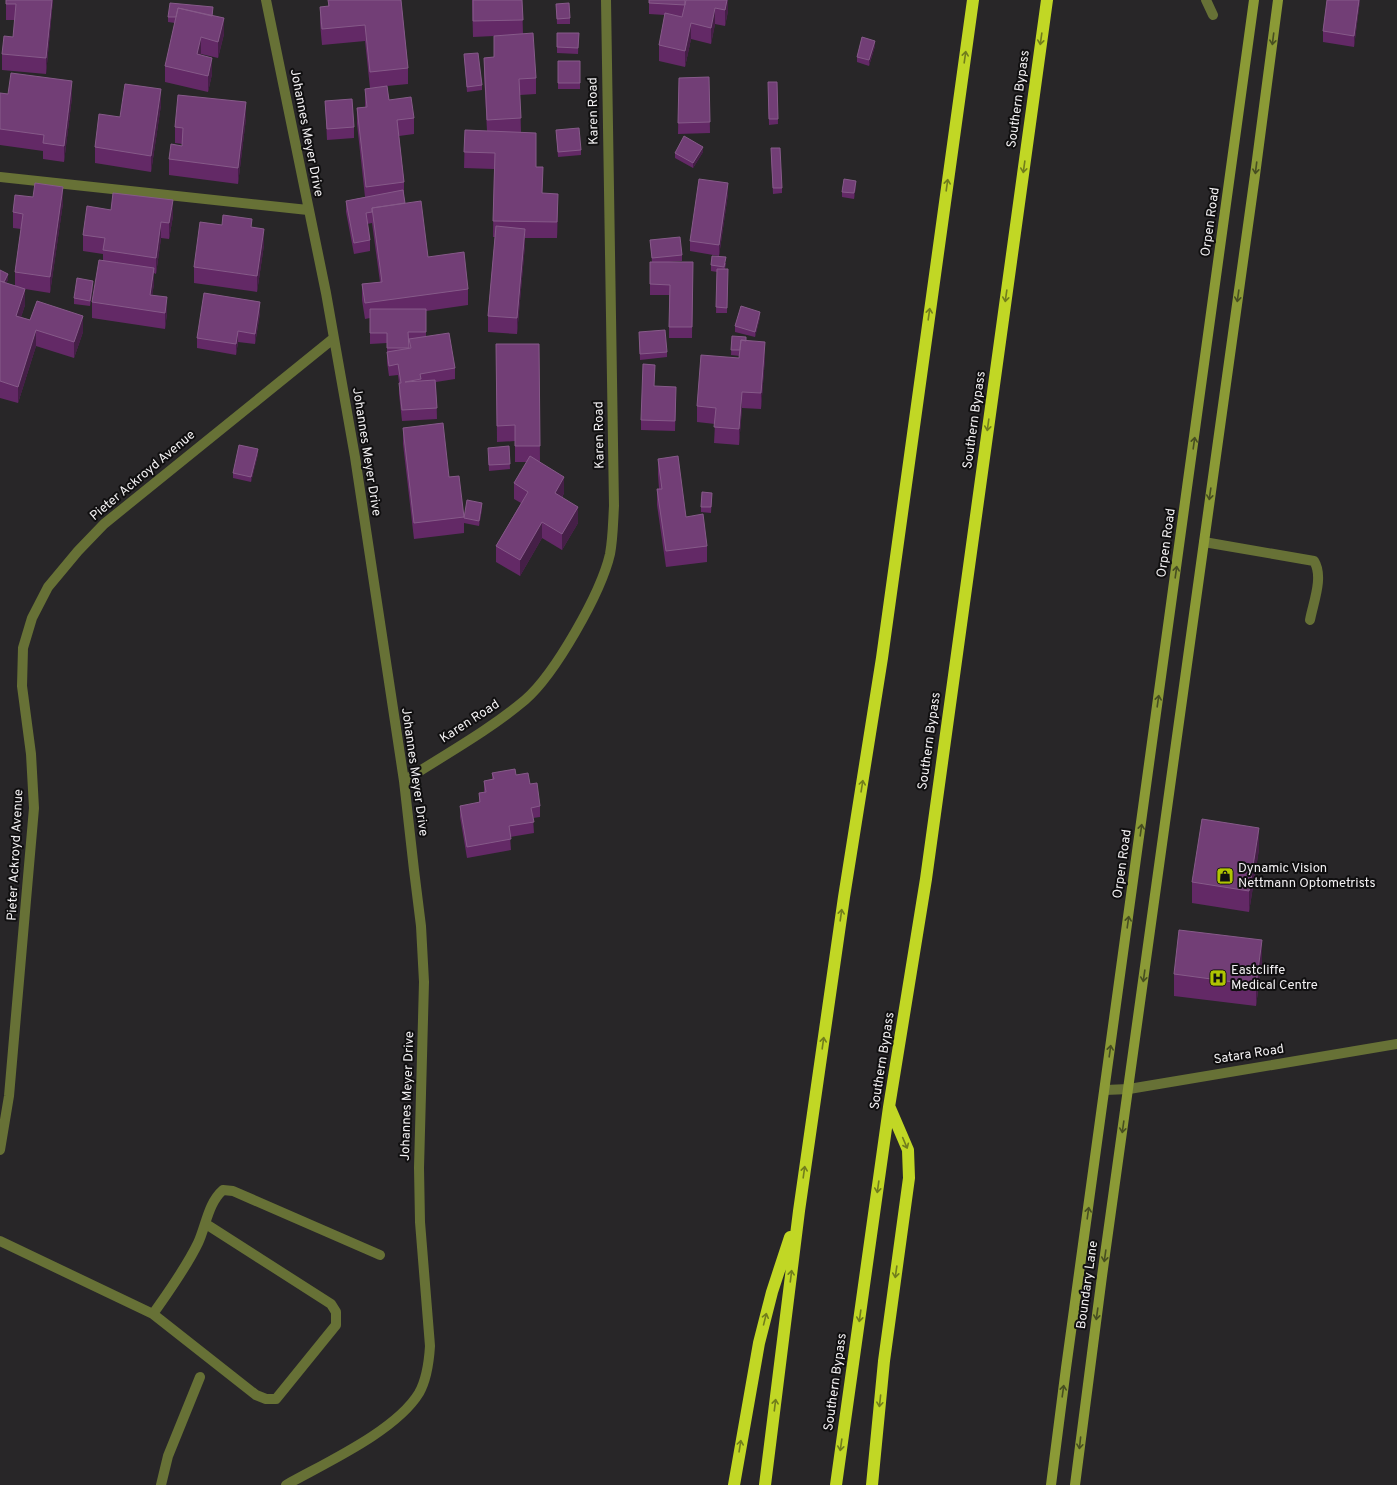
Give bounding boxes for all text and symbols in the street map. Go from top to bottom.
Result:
one-way arrow [1037,32,1045,45]
one-way arrow [1269,32,1276,45]
street label: Southern Bypass [1004,49,1034,149]
one-way arrow [961,50,969,63]
street label: Johannes Meyer Drive [286,68,326,198]
street label: Karen Road [585,77,603,145]
one-way arrow [1020,160,1027,173]
one-way arrow [1252,161,1260,174]
one-way arrow [943,179,951,192]
street label: Orpen Road [1198,186,1224,258]
one-way arrow [1002,289,1010,302]
one-way arrow [1234,289,1242,302]
one-way arrow [925,308,933,321]
street label: Southern Bypass [960,370,990,470]
street label: Johannes Meyer Drive [348,387,384,517]
street label: Karen Road [591,401,609,469]
one-way arrow [984,418,992,431]
street label: Pieter Ackroyd Avenue [87,427,199,525]
one-way arrow [1190,437,1198,450]
one-way arrow [1207,488,1214,501]
street label: Orpen Road [1154,507,1180,579]
one-way arrow [1172,566,1180,579]
street label: Southern Bypass [915,691,945,791]
one-way arrow [1154,695,1162,708]
street label: Karen Road [437,697,503,747]
street label: Johannes Meyer Drive [397,707,431,837]
one-way arrow [858,780,866,793]
street label: Pieter Ackroyd Avenue [5,789,27,921]
one-way arrow [1137,824,1145,837]
street label: Orpen Road [1110,828,1136,900]
place label: Dynamic Vision Nettmann Optometrists [1238,861,1376,892]
shop icon: Dynamic Vision Nettmann Optometrists [1215,866,1235,886]
one-way arrow [837,909,845,922]
one-way arrow [1124,916,1132,929]
place label: Eastcliffe Medical Centre [1231,963,1318,994]
hospital icon: Eastcliffe Medical Centre [1208,968,1228,988]
one-way arrow [1140,969,1148,982]
street label: Southern Bypass [867,1011,899,1111]
street label: Johannes Meyer Drive [398,1031,418,1161]
one-way arrow [819,1037,827,1050]
street label: Satara Road [1213,1042,1285,1068]
one-way arrow [1106,1045,1114,1058]
one-way arrow [1119,1120,1127,1133]
one-way arrow [901,1137,909,1149]
one-way arrow [800,1166,808,1179]
one-way arrow [874,1180,882,1193]
one-way arrow [1084,1207,1092,1220]
street label: Boundary Lane [1074,1240,1102,1330]
one-way arrow [1101,1249,1109,1262]
one-way arrow [892,1265,900,1278]
one-way arrow [787,1270,795,1283]
one-way arrow [1093,1307,1101,1320]
one-way arrow [856,1309,864,1322]
one-way arrow [762,1313,769,1326]
street label: Southern Bypass [821,1332,851,1432]
one-way arrow [1059,1385,1067,1398]
one-way arrow [877,1394,884,1407]
one-way arrow [771,1399,779,1412]
one-way arrow [1076,1436,1083,1449]
one-way arrow [837,1438,845,1451]
one-way arrow [736,1440,744,1453]

